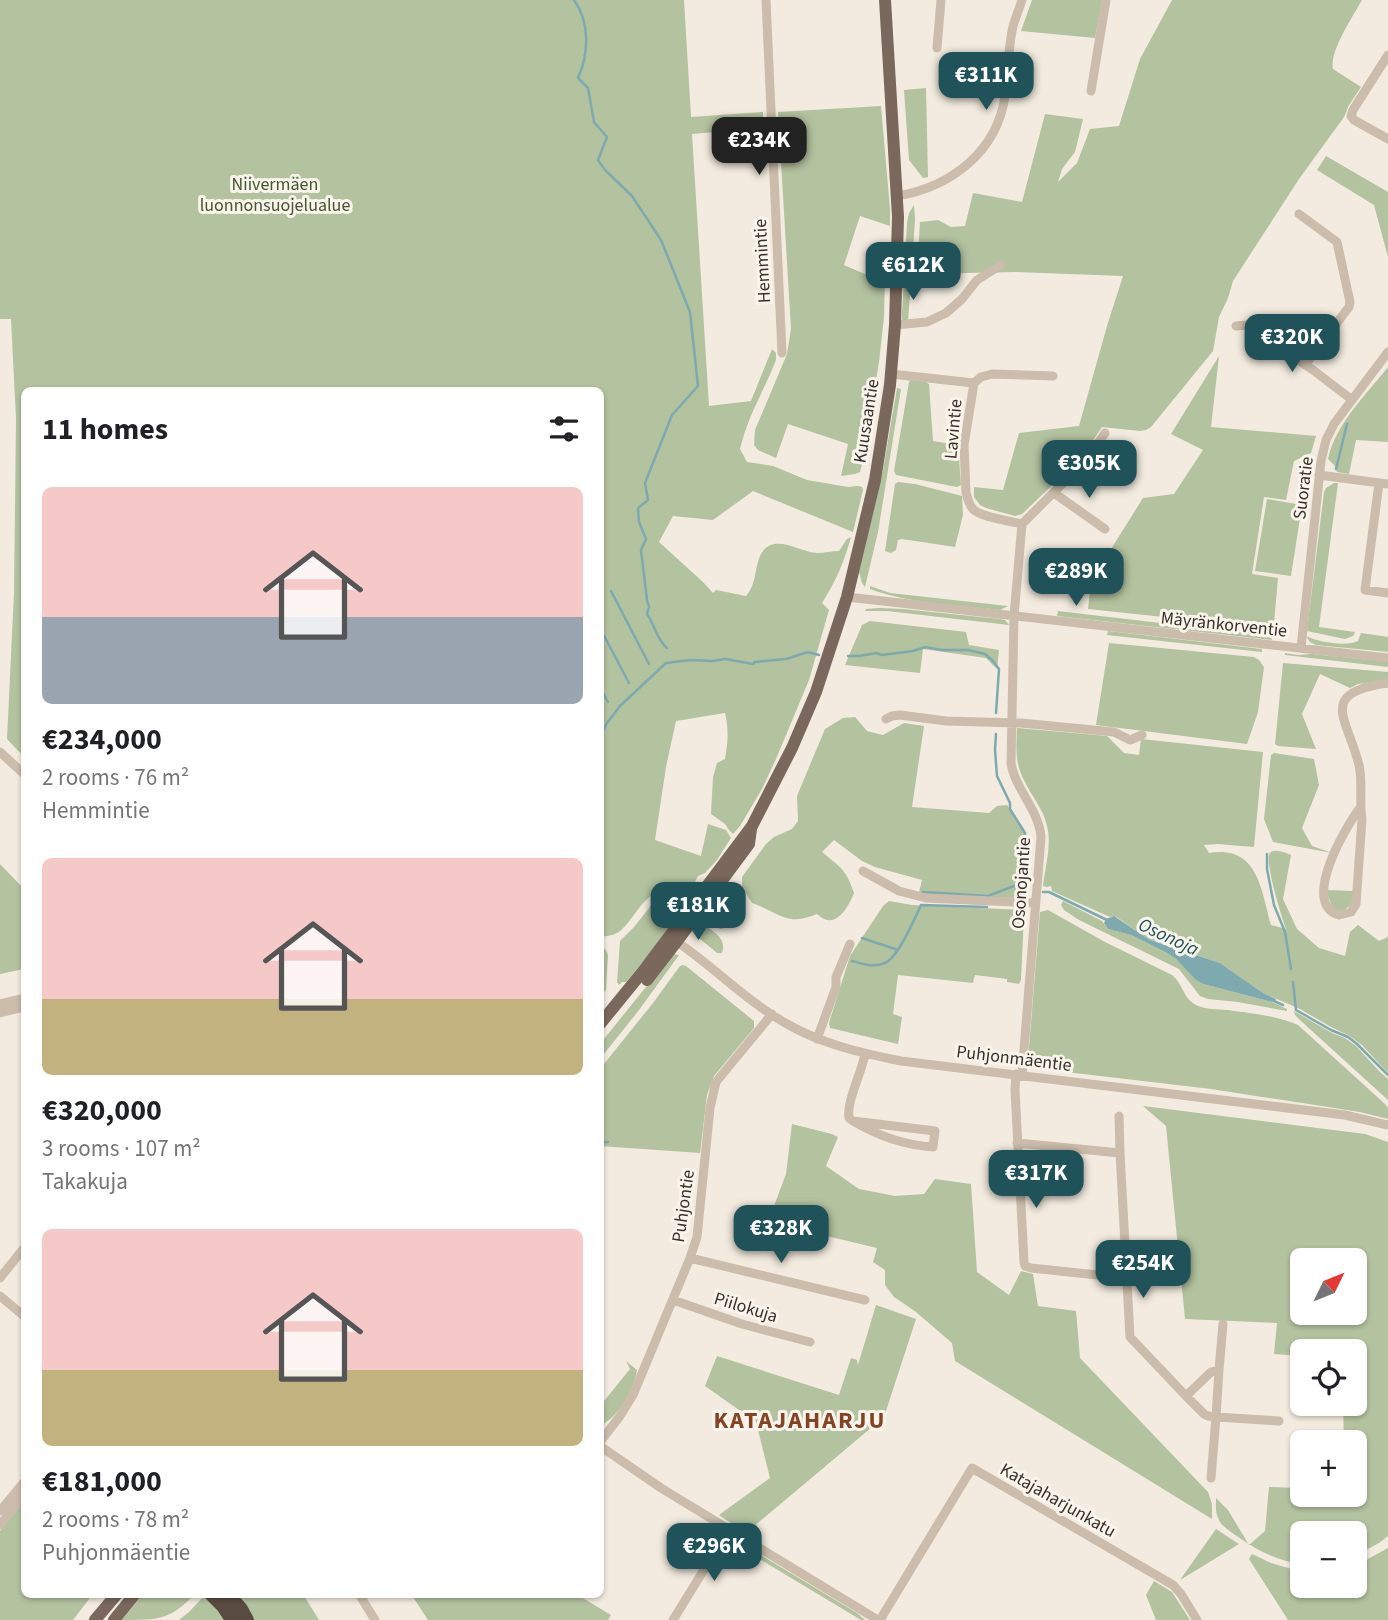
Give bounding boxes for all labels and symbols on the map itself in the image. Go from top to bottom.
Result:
pin: €311K [937,52,1035,112]
pin: €234K [710,118,808,177]
park label: Niivermäen luonnonsuojelualue [200,172,350,218]
street label: Hemmintie [748,218,777,304]
pin: €612K [864,243,962,302]
pin: €320K [1243,314,1341,374]
street label: Kuusaantie [848,377,885,465]
street label: Lavintie [938,398,969,460]
pin: €305K [1040,440,1138,500]
street label: Suoratie [1287,455,1320,521]
pin: €289K [1027,548,1125,608]
street label: Mäyränkorventie [1160,605,1288,644]
street label: Osonojantie [1006,836,1037,930]
pin: €181K [649,883,747,942]
water label: Osonoja [1134,912,1203,963]
street label: Puhjonmäentie [955,1039,1073,1078]
pin: €317K [987,1150,1085,1210]
street label: Puhjontie [666,1168,701,1244]
pin: €328K [732,1206,830,1265]
pin: €254K [1094,1240,1192,1300]
north arrow [1290,1248,1367,1325]
street label: Piilokuja [711,1286,781,1329]
district label: KATAJAHARJU [713,1403,887,1438]
street label: Katajaharjunkatu [995,1457,1120,1544]
pin: €296K [665,1524,763,1583]

